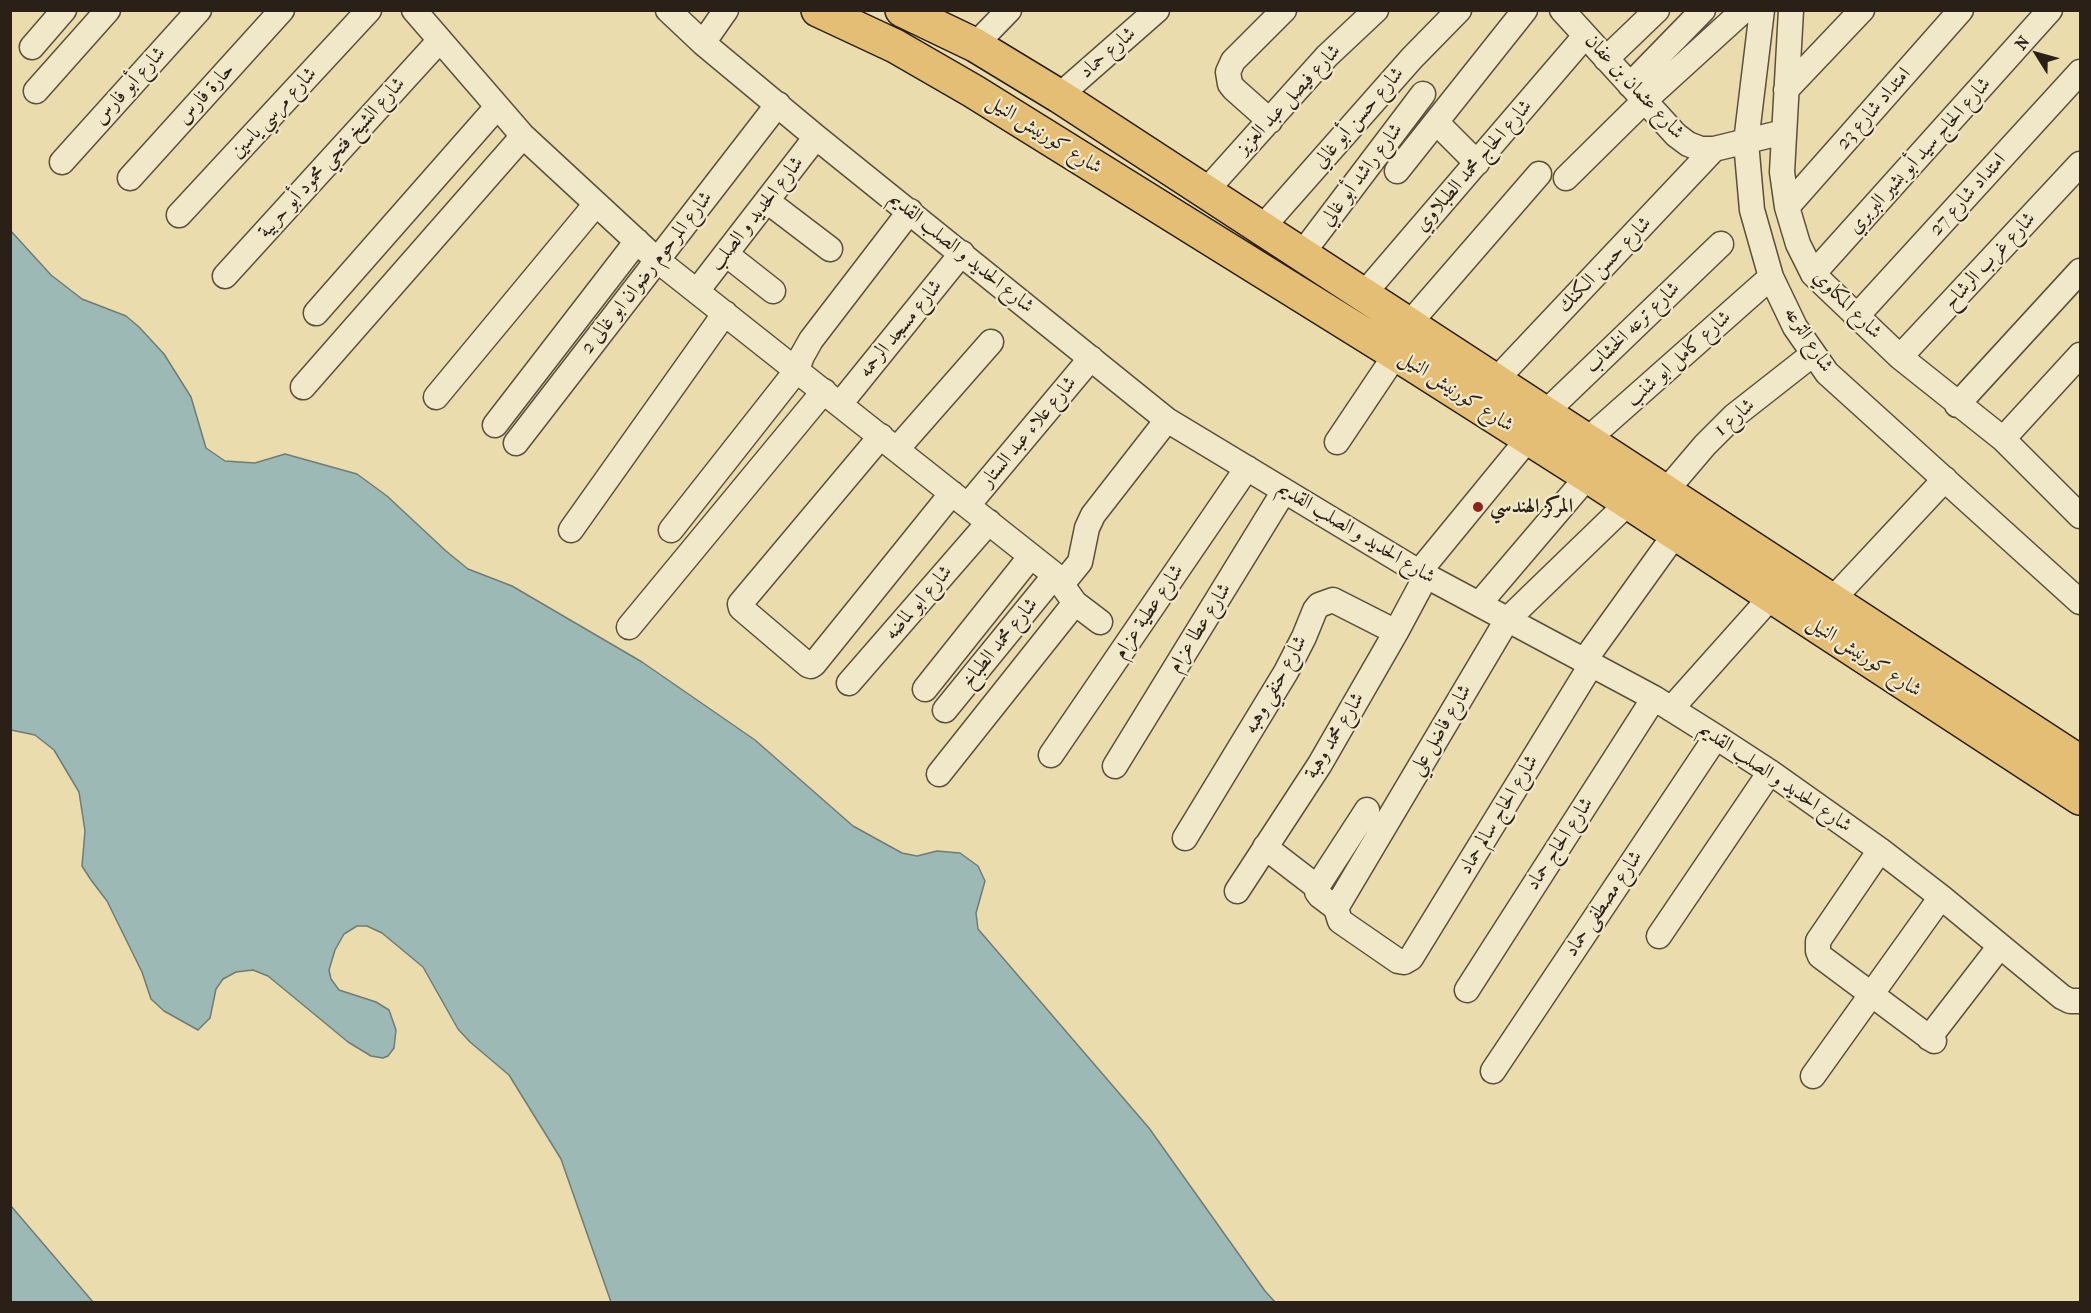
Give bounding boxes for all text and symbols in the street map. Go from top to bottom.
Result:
street label: شارع حماد [1075,22,1141,84]
north arrow [2007,24,2067,84]
street label: شارع عثمان بن عفان [1579,29,1689,145]
text: N [2011,32,2033,53]
street label: شارع فيصل عبد العزيز [1232,40,1346,160]
street label: شارع أبو فارس [89,42,171,130]
street label: حارة فارس [172,58,240,130]
street label: شارع مرسي ياسين [226,62,322,164]
street label: شارع حسن أبو غالي [1308,62,1410,174]
street label: امتداد شارع 23 [1832,63,1916,155]
street label: شارع الشيخ فتحي محمود أبو حربية [253,72,411,244]
street label: شارع الحاج سيد أبو بشير البربري [1843,73,1997,239]
street label: شارع كورنيش النيل [982,90,1106,180]
street label: شارع الحاج محمد الطبلاوي [1410,95,1538,237]
street label: شارع راشد أبو غالي [1315,119,1409,231]
street label: امتداد شارع 27 [1925,149,2011,241]
street label: شارع الحديد و الصلب [705,152,809,276]
street label: شارع المرحوم رضوان ابو غالى 2 [576,187,718,359]
street label: شارع الحديد و الصلب القديم [884,187,1038,319]
street label: شارع غرب الرشاح [1939,207,2041,315]
street label: شارع حسن الكنك [1553,212,1657,318]
street label: شارع المكاوي [1807,265,1887,345]
street label: شارع مسجد الرحمه [854,275,948,383]
street label: شارع ترعه الخشاب [1581,277,1685,379]
street label: شارع الترعه [1778,303,1838,377]
street label: شارع كامل ابو شنب [1622,306,1736,412]
street label: شارع كورنيش النيل [1394,346,1518,438]
street label: شارع علاء عبد الستار [976,372,1082,492]
street label: شارع 1 [1710,394,1760,442]
street label: شارع الحديد و الصلب القديم [1273,476,1439,590]
place label: المركز الهندسي [1490,495,1573,519]
marker: المركز الهندسي [1471,500,1485,514]
street label: شارع عطية عزام [1109,560,1189,664]
street label: شارع ابو لماضه [880,561,958,645]
street label: شارع عطا عزام [1163,579,1237,677]
street label: شارع محمد الطباخ [956,593,1044,693]
street label: شارع كورنيش النيل [1802,611,1926,703]
street label: شارع حنفي وهبه [1239,632,1313,738]
street label: شارع فاضل علي [1405,680,1477,780]
street label: شارع محمد وهبة [1300,688,1370,784]
street label: شارع الحديد و الصلب القديم [1694,718,1856,838]
street label: شارع الحاج سالم حماد [1454,751,1544,879]
street label: شارع الحاج حماد [1521,793,1599,895]
street label: شارع مصطفى حماد [1560,846,1648,962]

